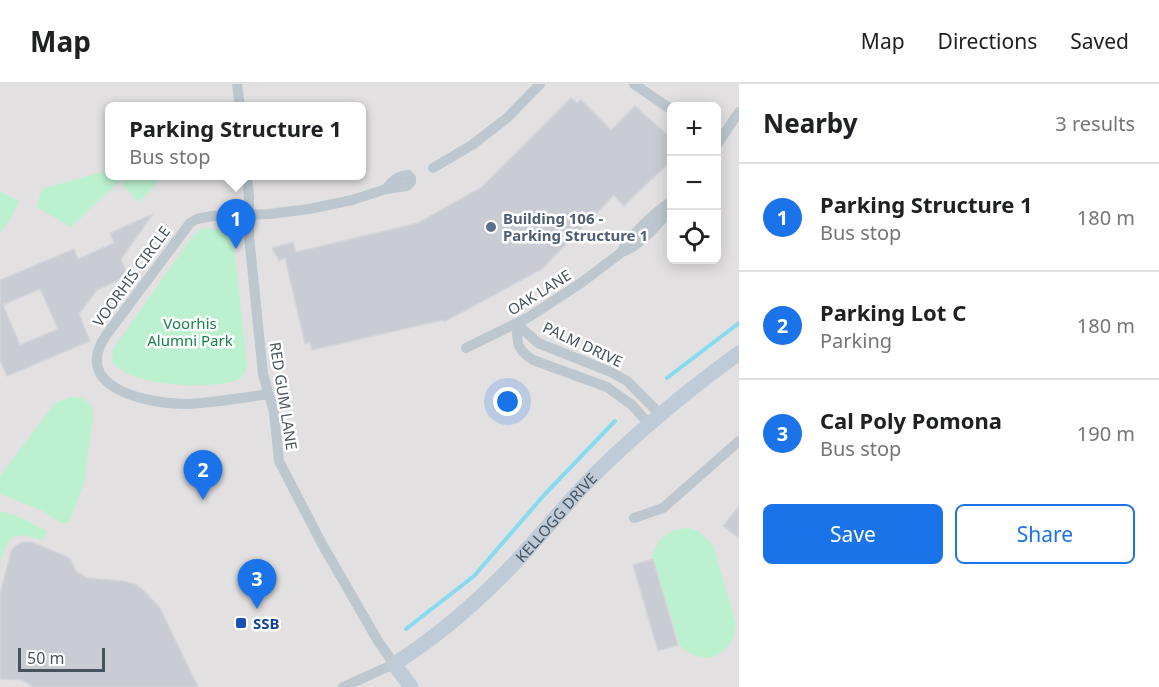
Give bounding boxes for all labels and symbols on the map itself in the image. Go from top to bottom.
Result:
pin: 1 [216,200,256,249]
place label: Building 106 - Parking Structure 1 [503,208,648,245]
marker: Building 106 - Parking Structure 1 [484,220,498,234]
street label: VOORHIS CIRCLE [88,222,174,330]
street label: OAK LANE [503,265,575,319]
park label: Voorhis Alumni Park [147,313,233,350]
street label: PALM DRIVE [540,317,626,371]
street label: RED GUM LANE [266,341,302,451]
your location [493,387,522,416]
pin: 2 [184,450,222,500]
street label: KELLOGG DRIVE [511,468,601,566]
pin: 3 [238,560,276,609]
place label: SSB [253,613,280,633]
marker: SSB [234,616,248,630]
scale bar [18,645,105,672]

